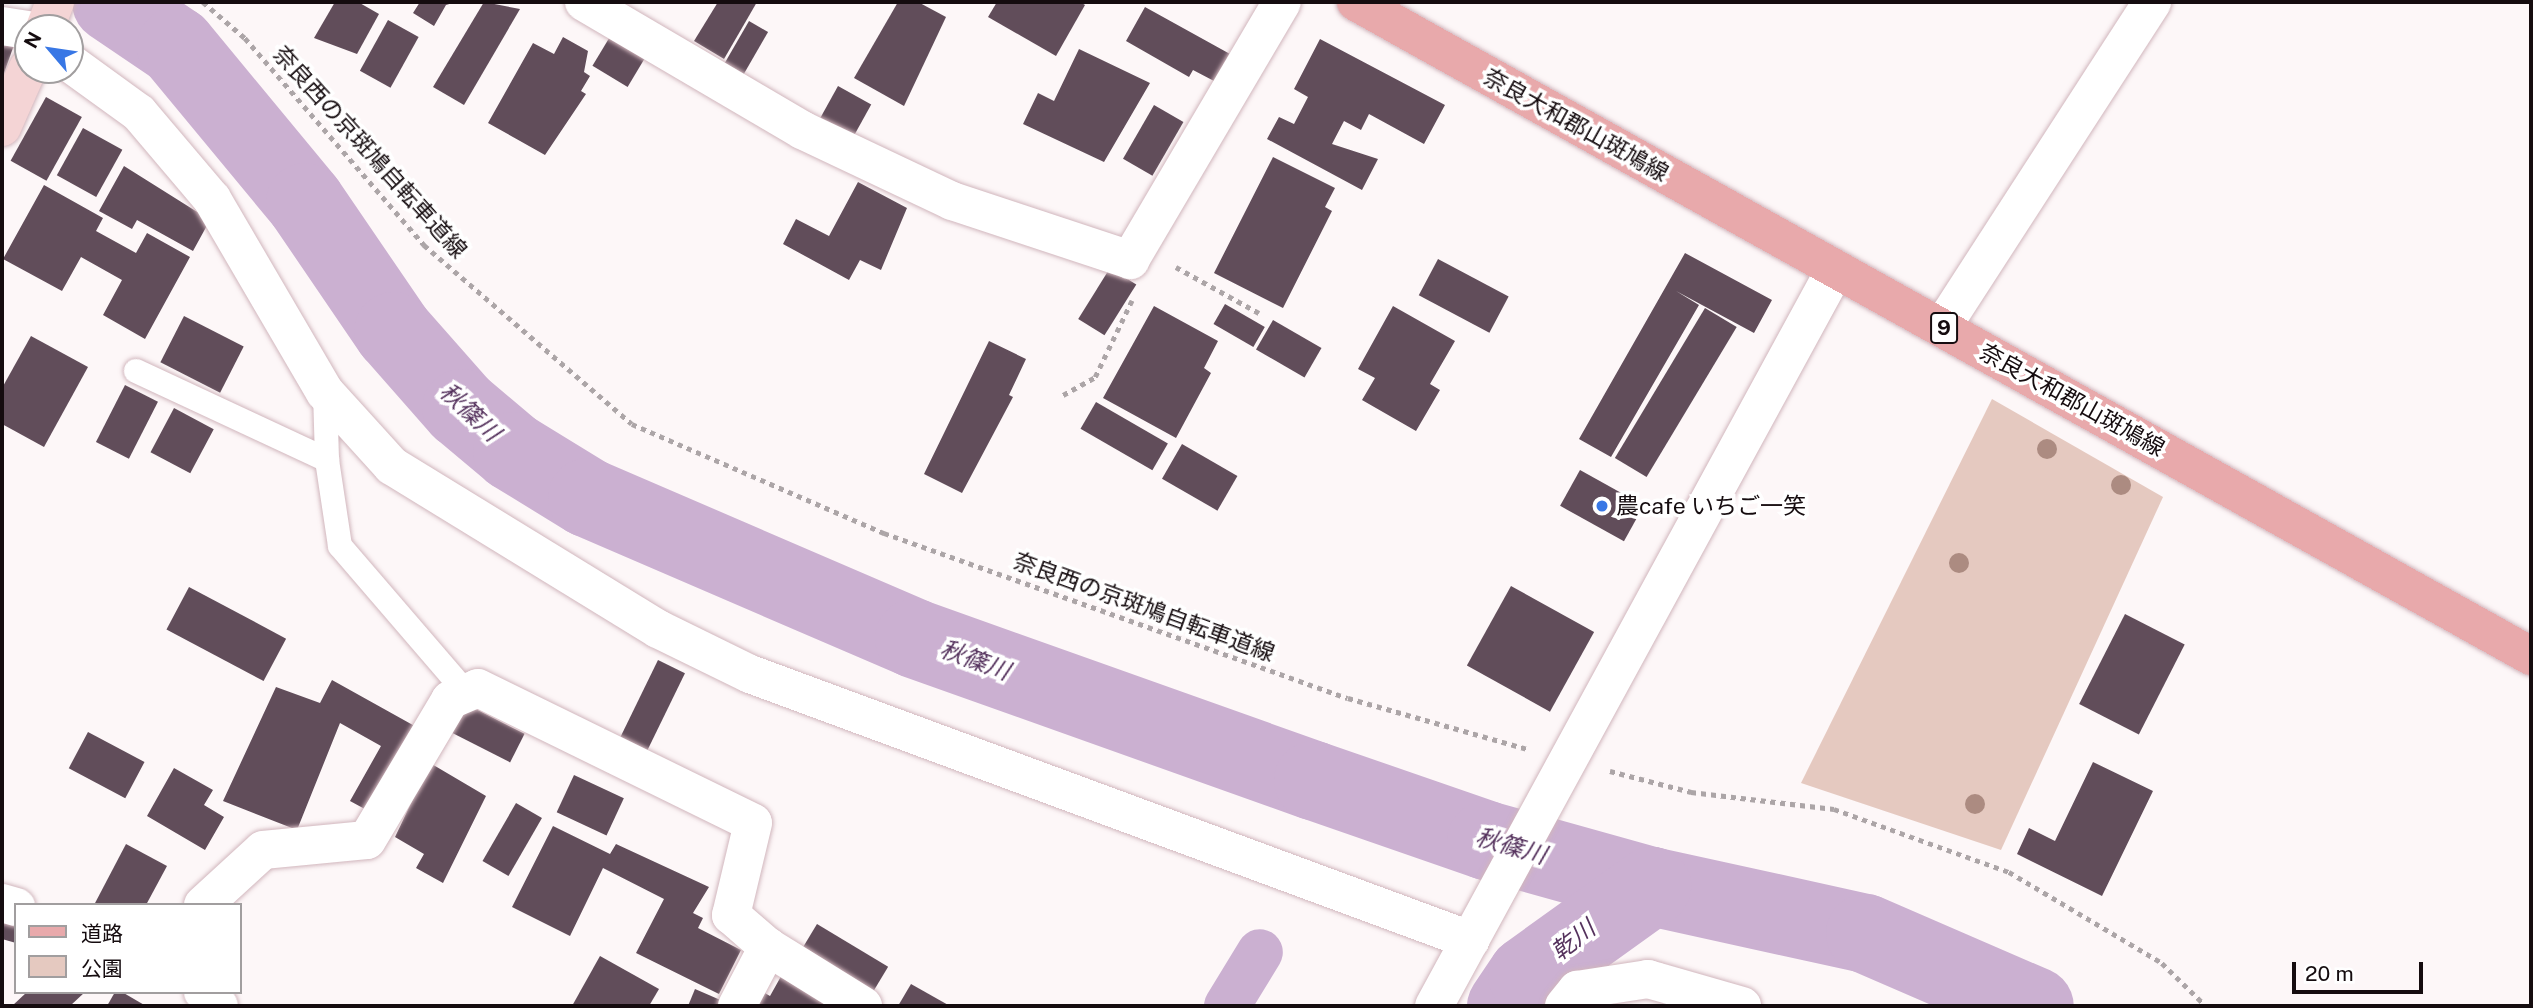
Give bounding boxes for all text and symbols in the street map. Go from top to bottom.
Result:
north arrow [14,14,84,84]
text: N [19,28,46,52]
street label: 奈良西の京斑鳩自転車道線 [267,40,473,264]
street label: 奈良大和郡山斑鳩線 [1479,63,1673,187]
road number: 9 [1930,310,1958,346]
street label: 奈良大和郡山斑鳩線 [1975,338,2169,462]
water label: 秋篠川 [434,377,506,447]
place label: 農cafe いちご一笑 [1616,492,1806,520]
marker: 農cafe いちご一笑 [1594,498,1610,514]
street label: 奈良西の京斑鳩自転車道線 [1010,547,1278,667]
water label: 秋篠川 [936,634,1014,686]
water label: 秋篠川 [1472,822,1550,870]
legend [14,903,242,994]
water label: 乾川 [1545,914,1601,966]
text: 道路 [81,921,123,946]
scale bar [2295,948,2426,992]
text: 公園 [81,956,123,981]
text: 20 m [2305,961,2354,986]

